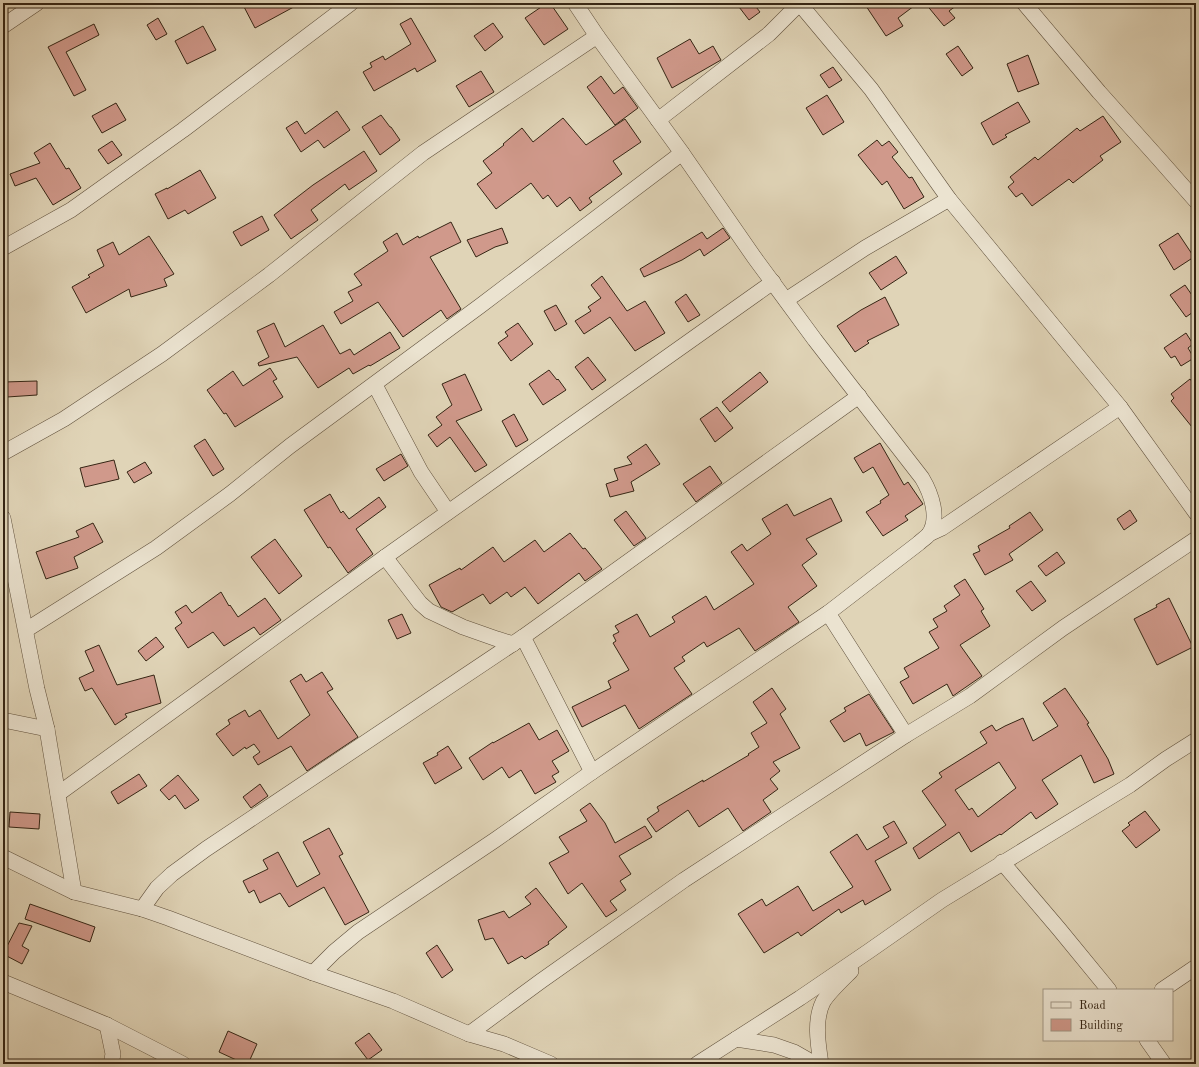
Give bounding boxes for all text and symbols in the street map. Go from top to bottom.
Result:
legend [1043,989,1173,1041]
text: Road [1079,1000,1106,1012]
text: Building [1079,1020,1123,1032]

